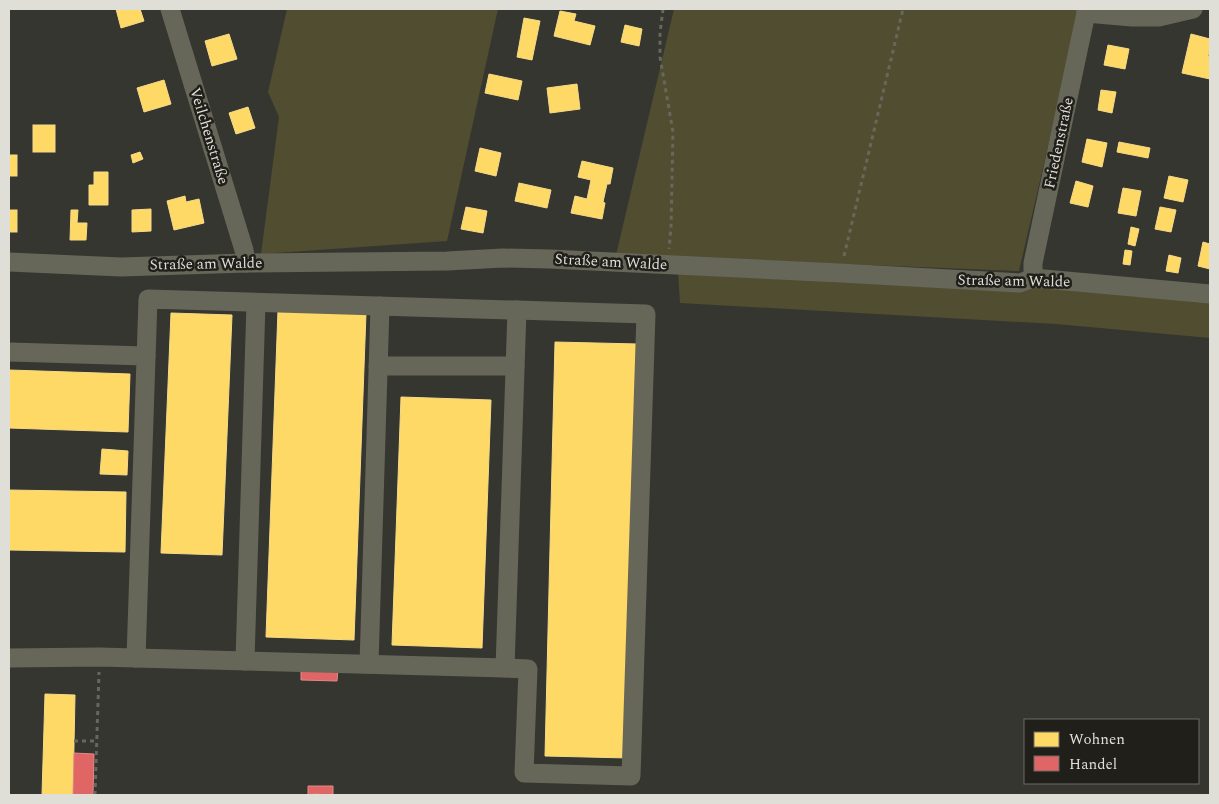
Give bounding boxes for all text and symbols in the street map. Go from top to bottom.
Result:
street label: Veilchenstraße [183,85,235,187]
street label: Friedenstraße [1038,95,1080,191]
street label: Straße am Walde [554,248,668,276]
street label: Straße am Walde [149,252,263,276]
street label: Straße am Walde [957,269,1071,293]
legend [1024,719,1199,784]
text: Wohnen [1069,728,1125,751]
text: Handel [1069,753,1117,776]

